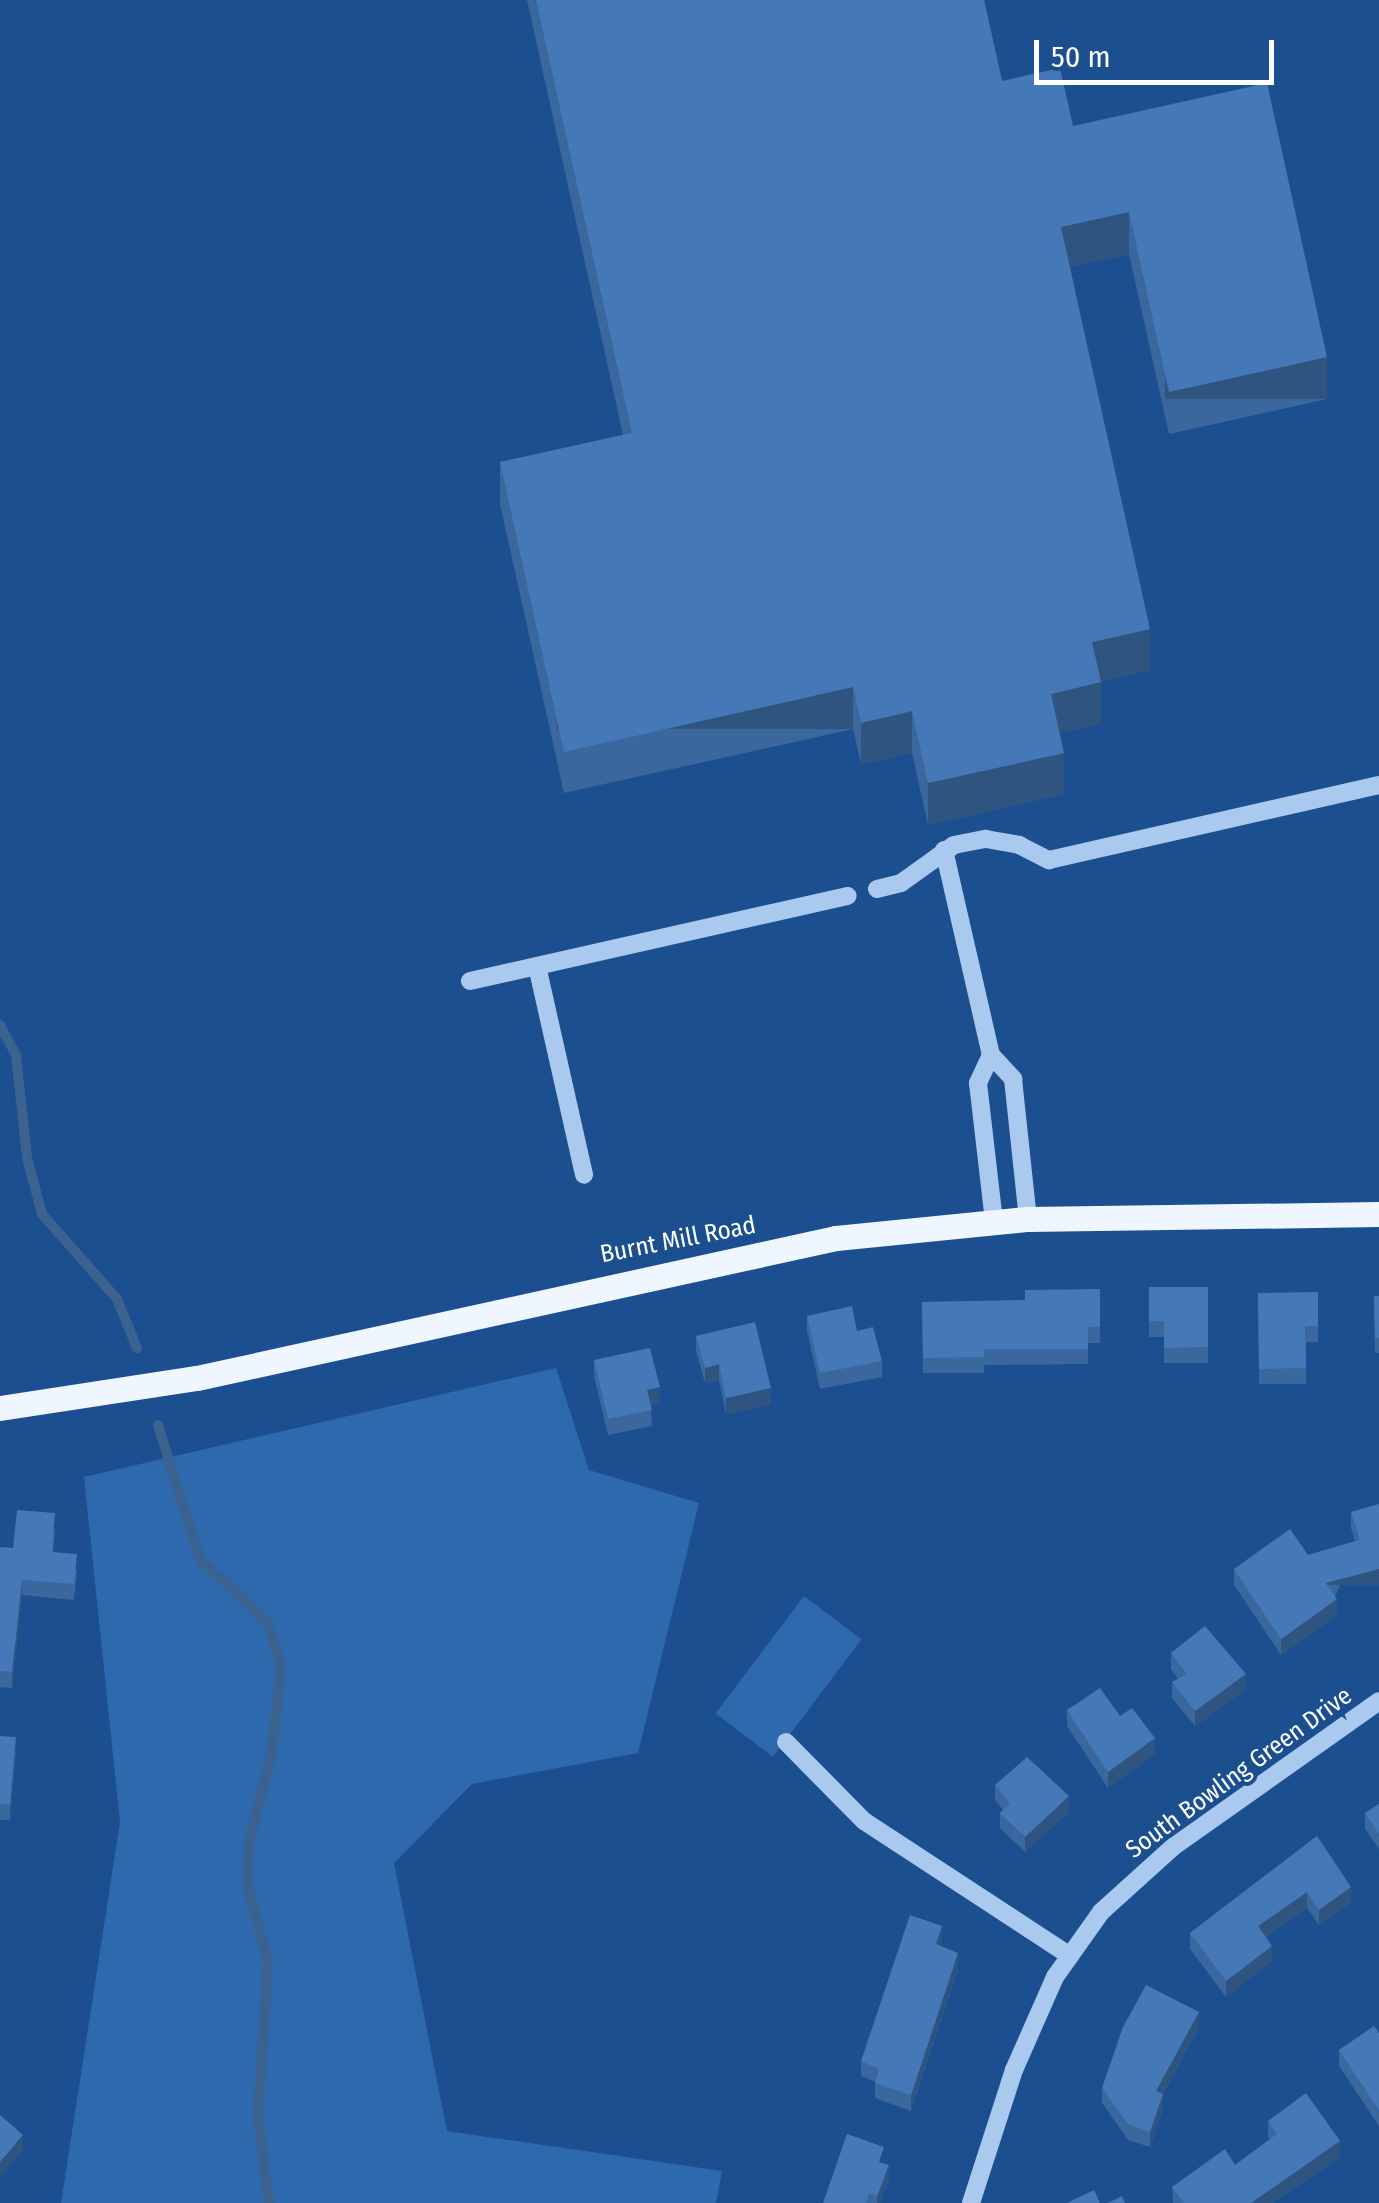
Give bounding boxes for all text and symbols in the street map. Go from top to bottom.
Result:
scale bar [1039,20,1279,82]
text: 50 m [1051,39,1111,75]
street label: Burnt Mill Road [598,1210,758,1270]
street label: South Bowling Green Drive [1120,1681,1358,1865]

